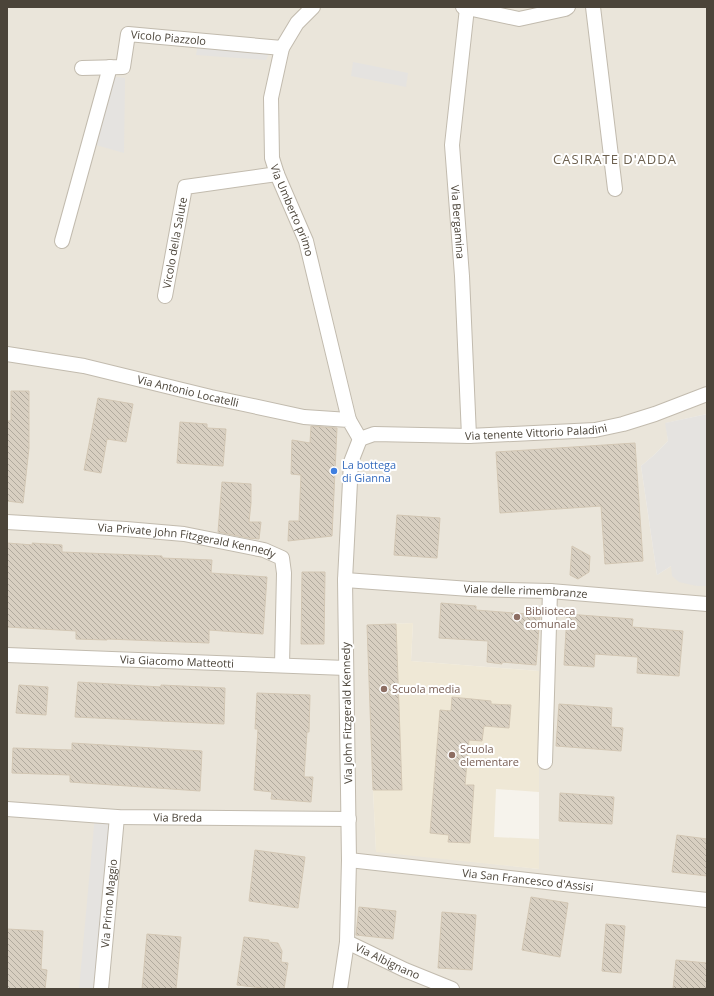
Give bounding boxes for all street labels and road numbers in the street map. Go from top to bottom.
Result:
street label: Vicolo Piazzolo [130,26,207,48]
street label: Via Umberto primo [267,162,317,258]
street label: Via Bergamina [448,184,469,259]
street label: Vicolo della Salute [159,196,190,290]
street label: Via Antonio Locatelli [136,371,240,410]
street label: Via tenente Vittorio Paladini [465,420,608,443]
street label: Via Private John Fitzgerald Kennedy [97,519,279,562]
street label: Viale delle rimembranze [463,581,588,601]
street label: Via John Fitzgerald Kennedy [338,642,355,784]
street label: Via Giacomo Matteotti [120,651,234,671]
street label: Via Breda [153,809,202,825]
street label: Via Primo Maggio [97,858,120,948]
street label: Via San Francesco d'Assisi [461,865,594,894]
street label: Via Albignano [353,939,423,982]

